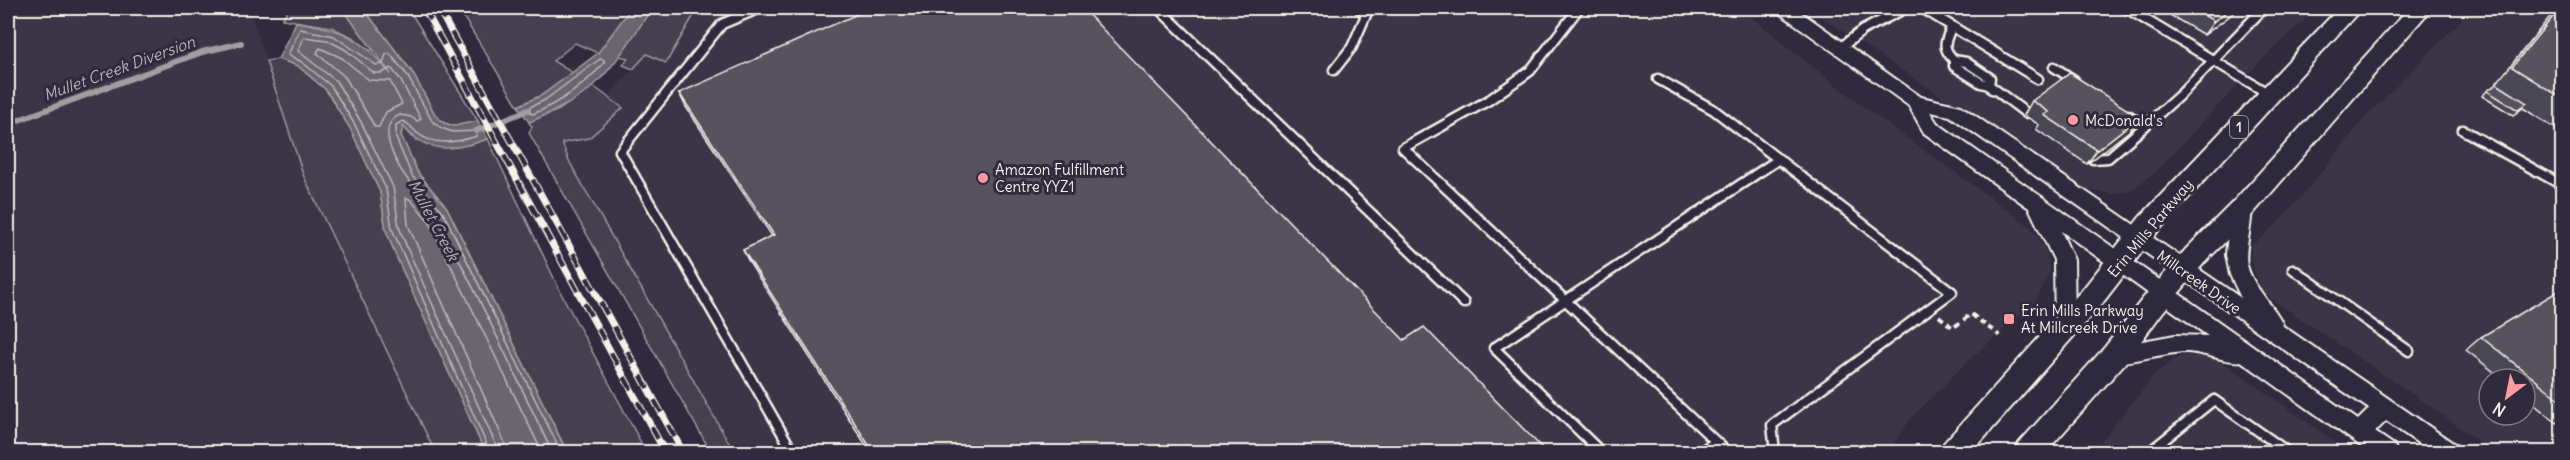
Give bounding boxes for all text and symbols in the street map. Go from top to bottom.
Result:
water label: Mullet Creek Diversion [40,31,198,105]
place label: McDonald's [2085,111,2163,130]
marker: McDonald's [2066,113,2080,127]
road number: 1 [2230,116,2248,138]
place label: Amazon Fulfillment Centre YYZ1 [995,160,1124,196]
marker: Amazon Fulfillment Centre YYZ1 [976,171,990,185]
street label: Erin Mills Parkway [2103,175,2197,281]
water label: Mullet Creek [404,176,465,266]
street label: Millcreek Drive [2153,246,2245,318]
place label: Erin Mills Parkway At Millcreek Drive [2021,301,2144,337]
marker: Erin Mills Parkway At Millcreek Drive [2002,312,2016,326]
north arrow [2477,367,2537,427]
text: N [2489,398,2509,421]

